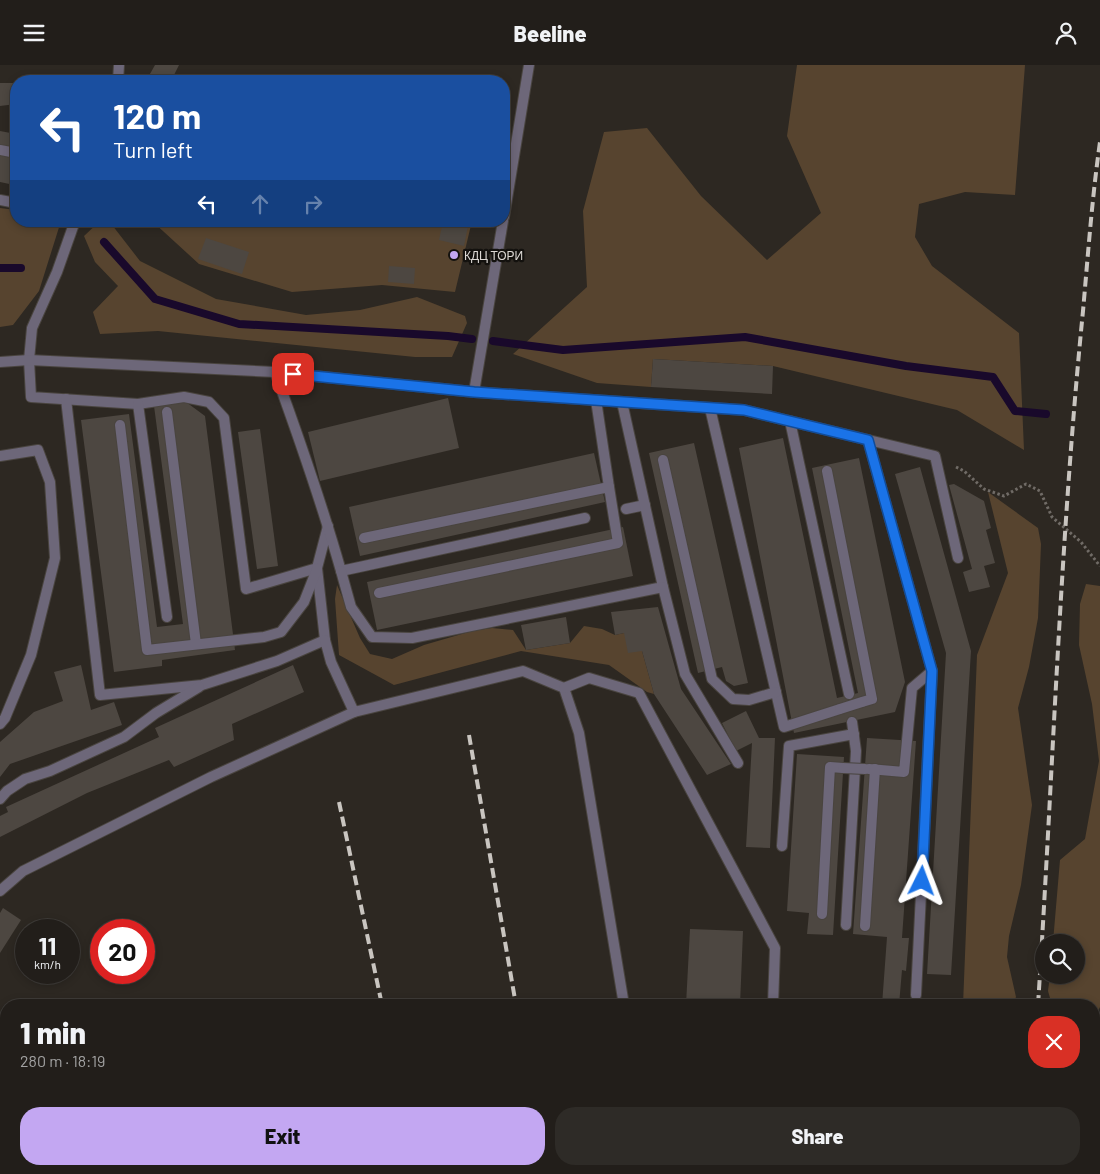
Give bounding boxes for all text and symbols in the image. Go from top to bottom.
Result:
icon: menu [20,19,48,47]
icon: person [1052,19,1080,47]
text: Beeline [513,20,587,46]
text: 120 m [113,94,201,136]
icon: left [30,95,95,160]
text: Turn left [113,136,193,162]
icon: left [193,190,221,218]
icon: ahead [246,190,274,218]
icon: right [299,190,327,218]
place label: КДЦ ТОРИ [464,248,523,263]
marker: КДЦ ТОРИ [448,249,460,261]
pin [272,353,314,395]
icon: arrive [279,360,307,388]
position arrow [895,854,947,906]
speed limit sign: 20 [90,919,155,984]
text: 11 [39,930,56,960]
map controls [1035,934,1085,984]
button: search [1035,934,1085,984]
text: km/h [34,957,61,971]
text: 1 min [20,1014,86,1050]
button: close [1028,1016,1080,1068]
text: 280 m · 18:19 [20,1051,105,1070]
button: Exit [20,1107,545,1165]
button: Share [555,1107,1080,1165]

